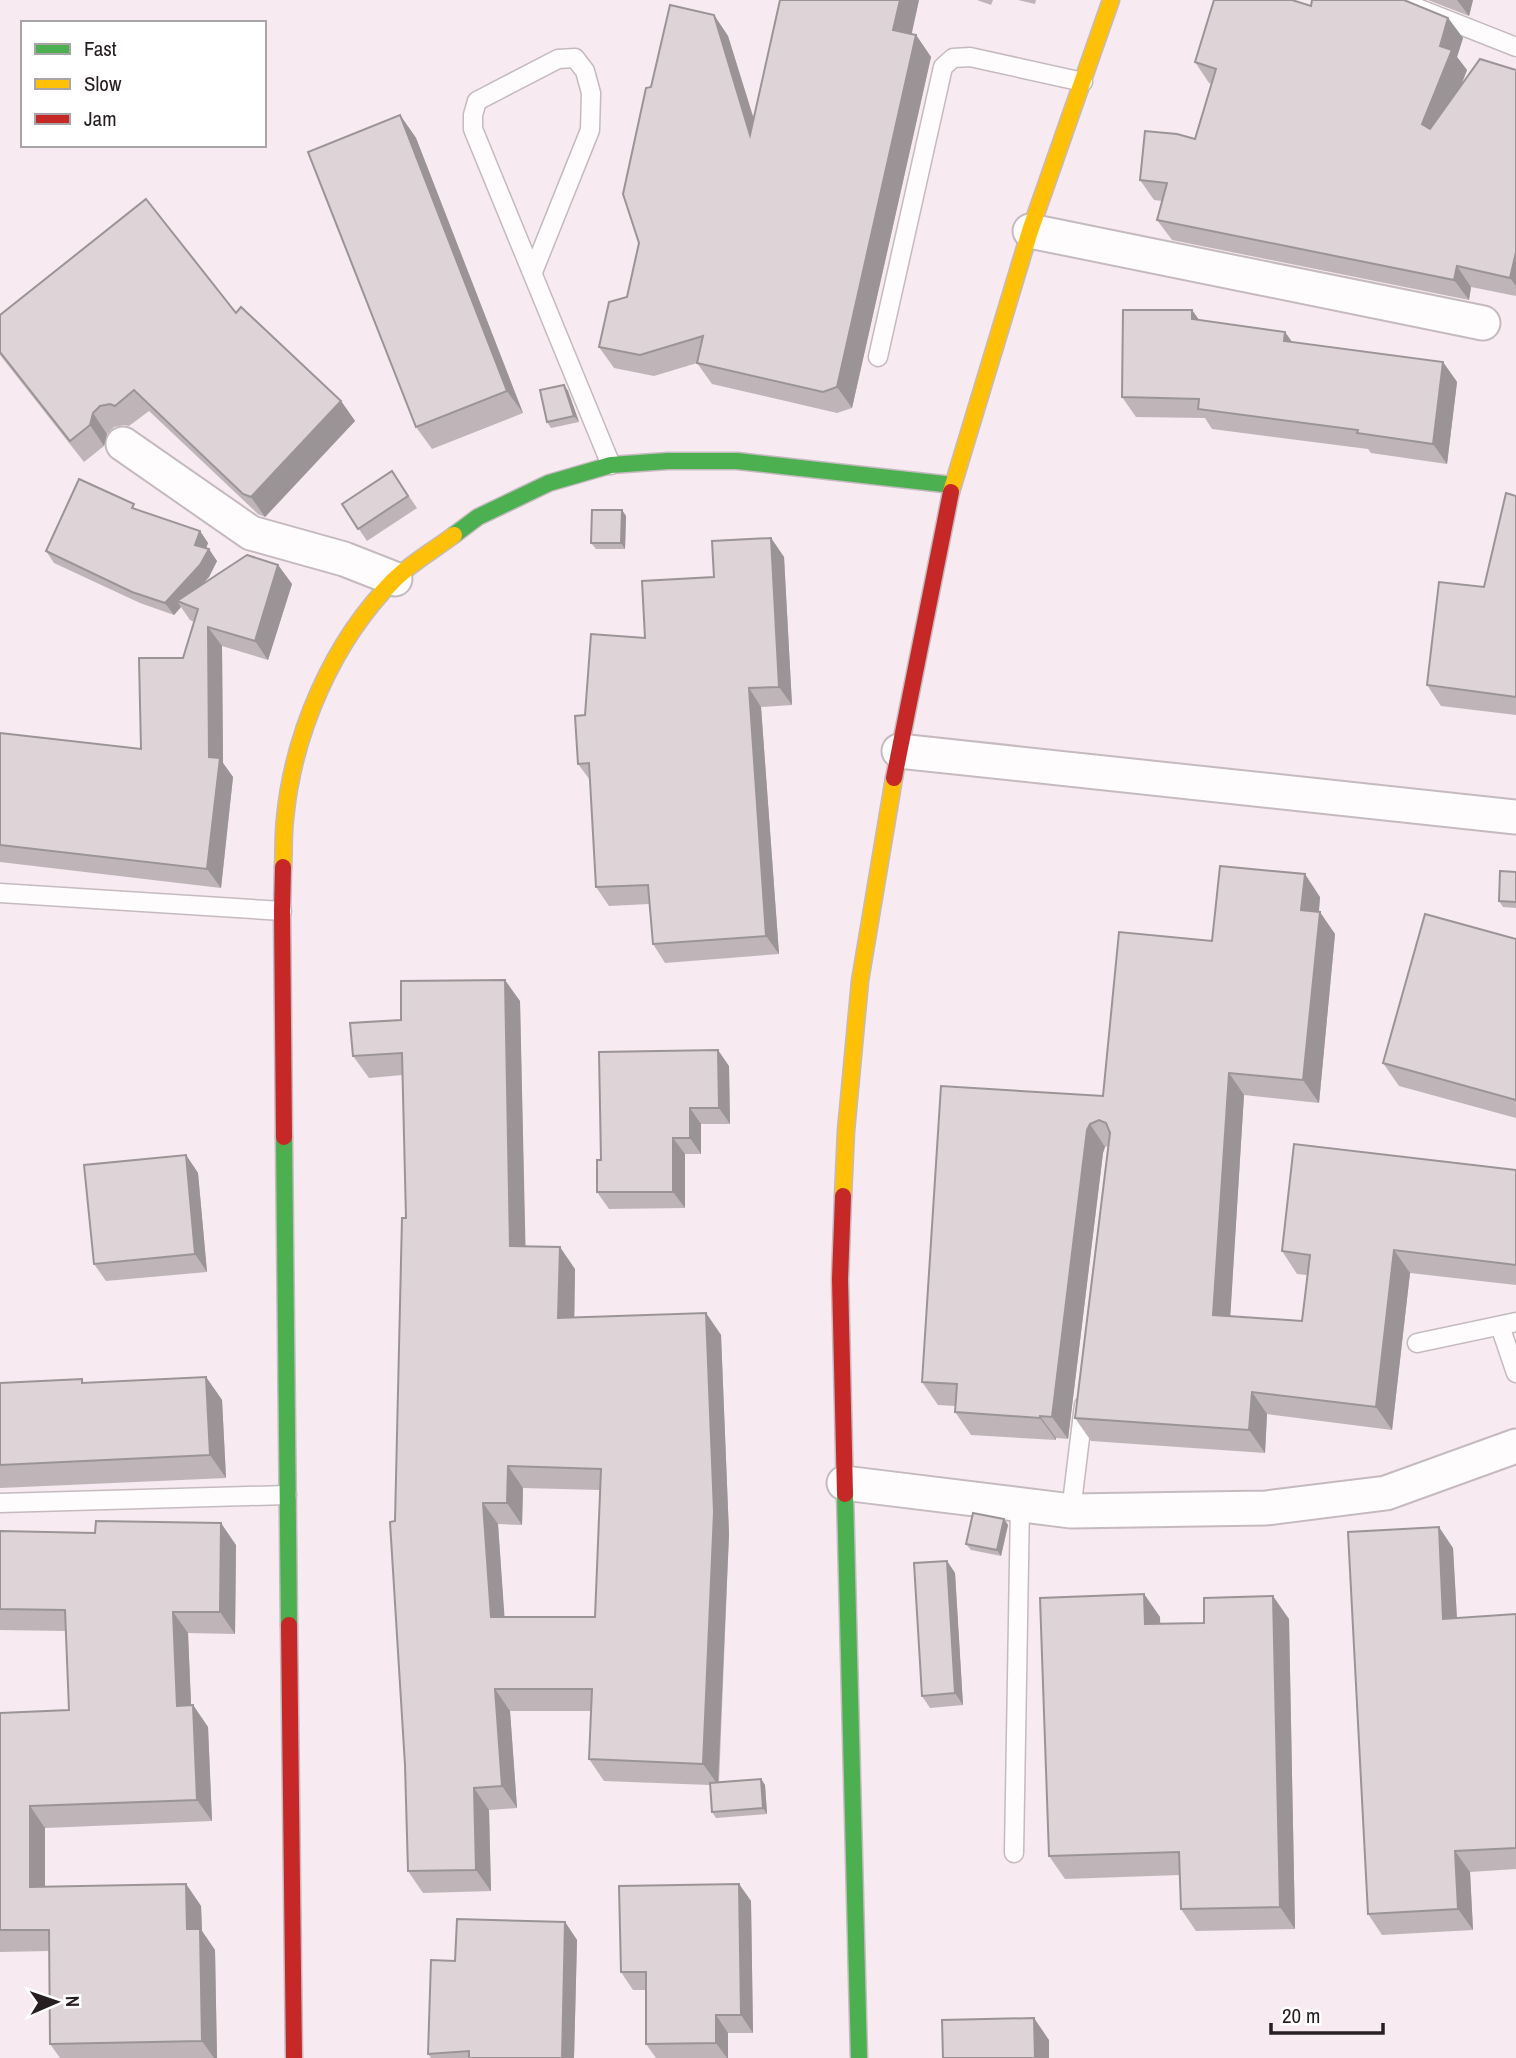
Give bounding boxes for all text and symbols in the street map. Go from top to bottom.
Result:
legend [21,21,266,147]
text: Fast [84,34,117,63]
text: Slow [84,69,122,98]
text: Jam [84,104,117,133]
north arrow [21,1967,91,2037]
scale bar [1271,1992,1383,2036]
text: N [60,1995,86,2007]
text: 20 m [1282,2001,1320,2030]

